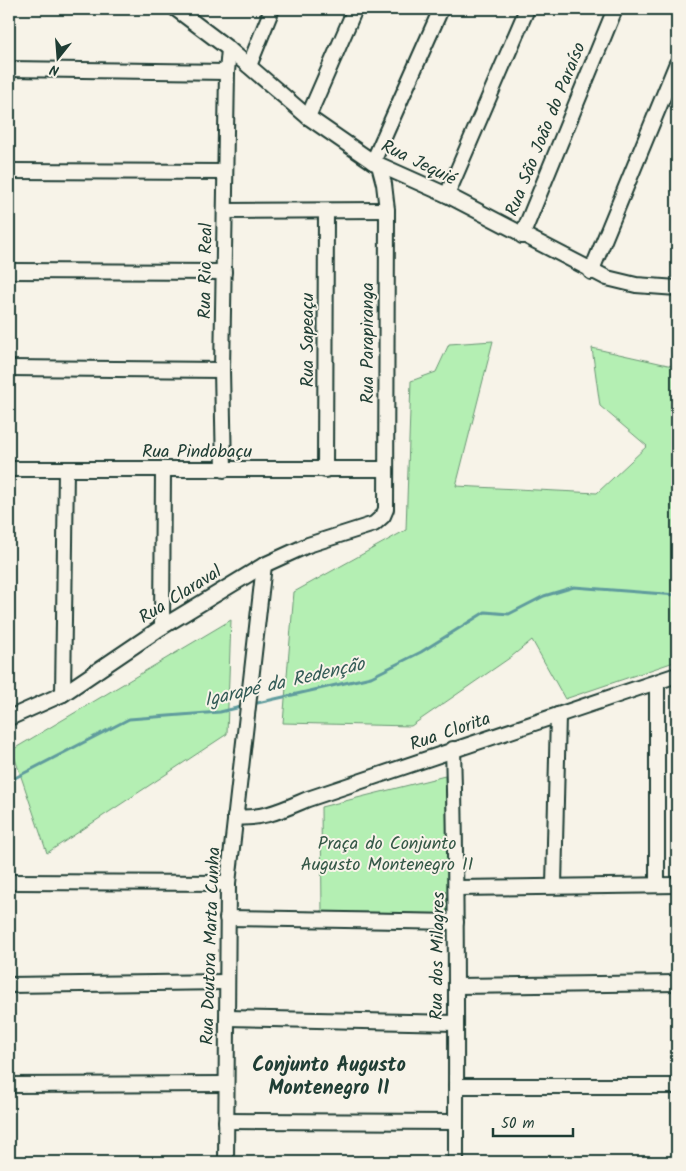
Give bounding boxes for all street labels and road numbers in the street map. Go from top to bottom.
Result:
street label: Rua São João do Paraíso [498,38,595,221]
street label: Rua Jequié [376,133,462,195]
street label: Rua Rio Real [191,222,222,320]
street label: Rua Parapiranga [354,282,383,404]
street label: Rua Sapeaçu [294,292,323,387]
street label: Rua Pindobaçu [142,438,252,467]
street label: Rua Claraval [134,558,229,632]
street label: Rua Clorita [406,705,495,760]
street label: Rua Doutora Marta Cunha [194,846,229,1046]
street label: Rua dos Milagres [423,891,454,1021]

